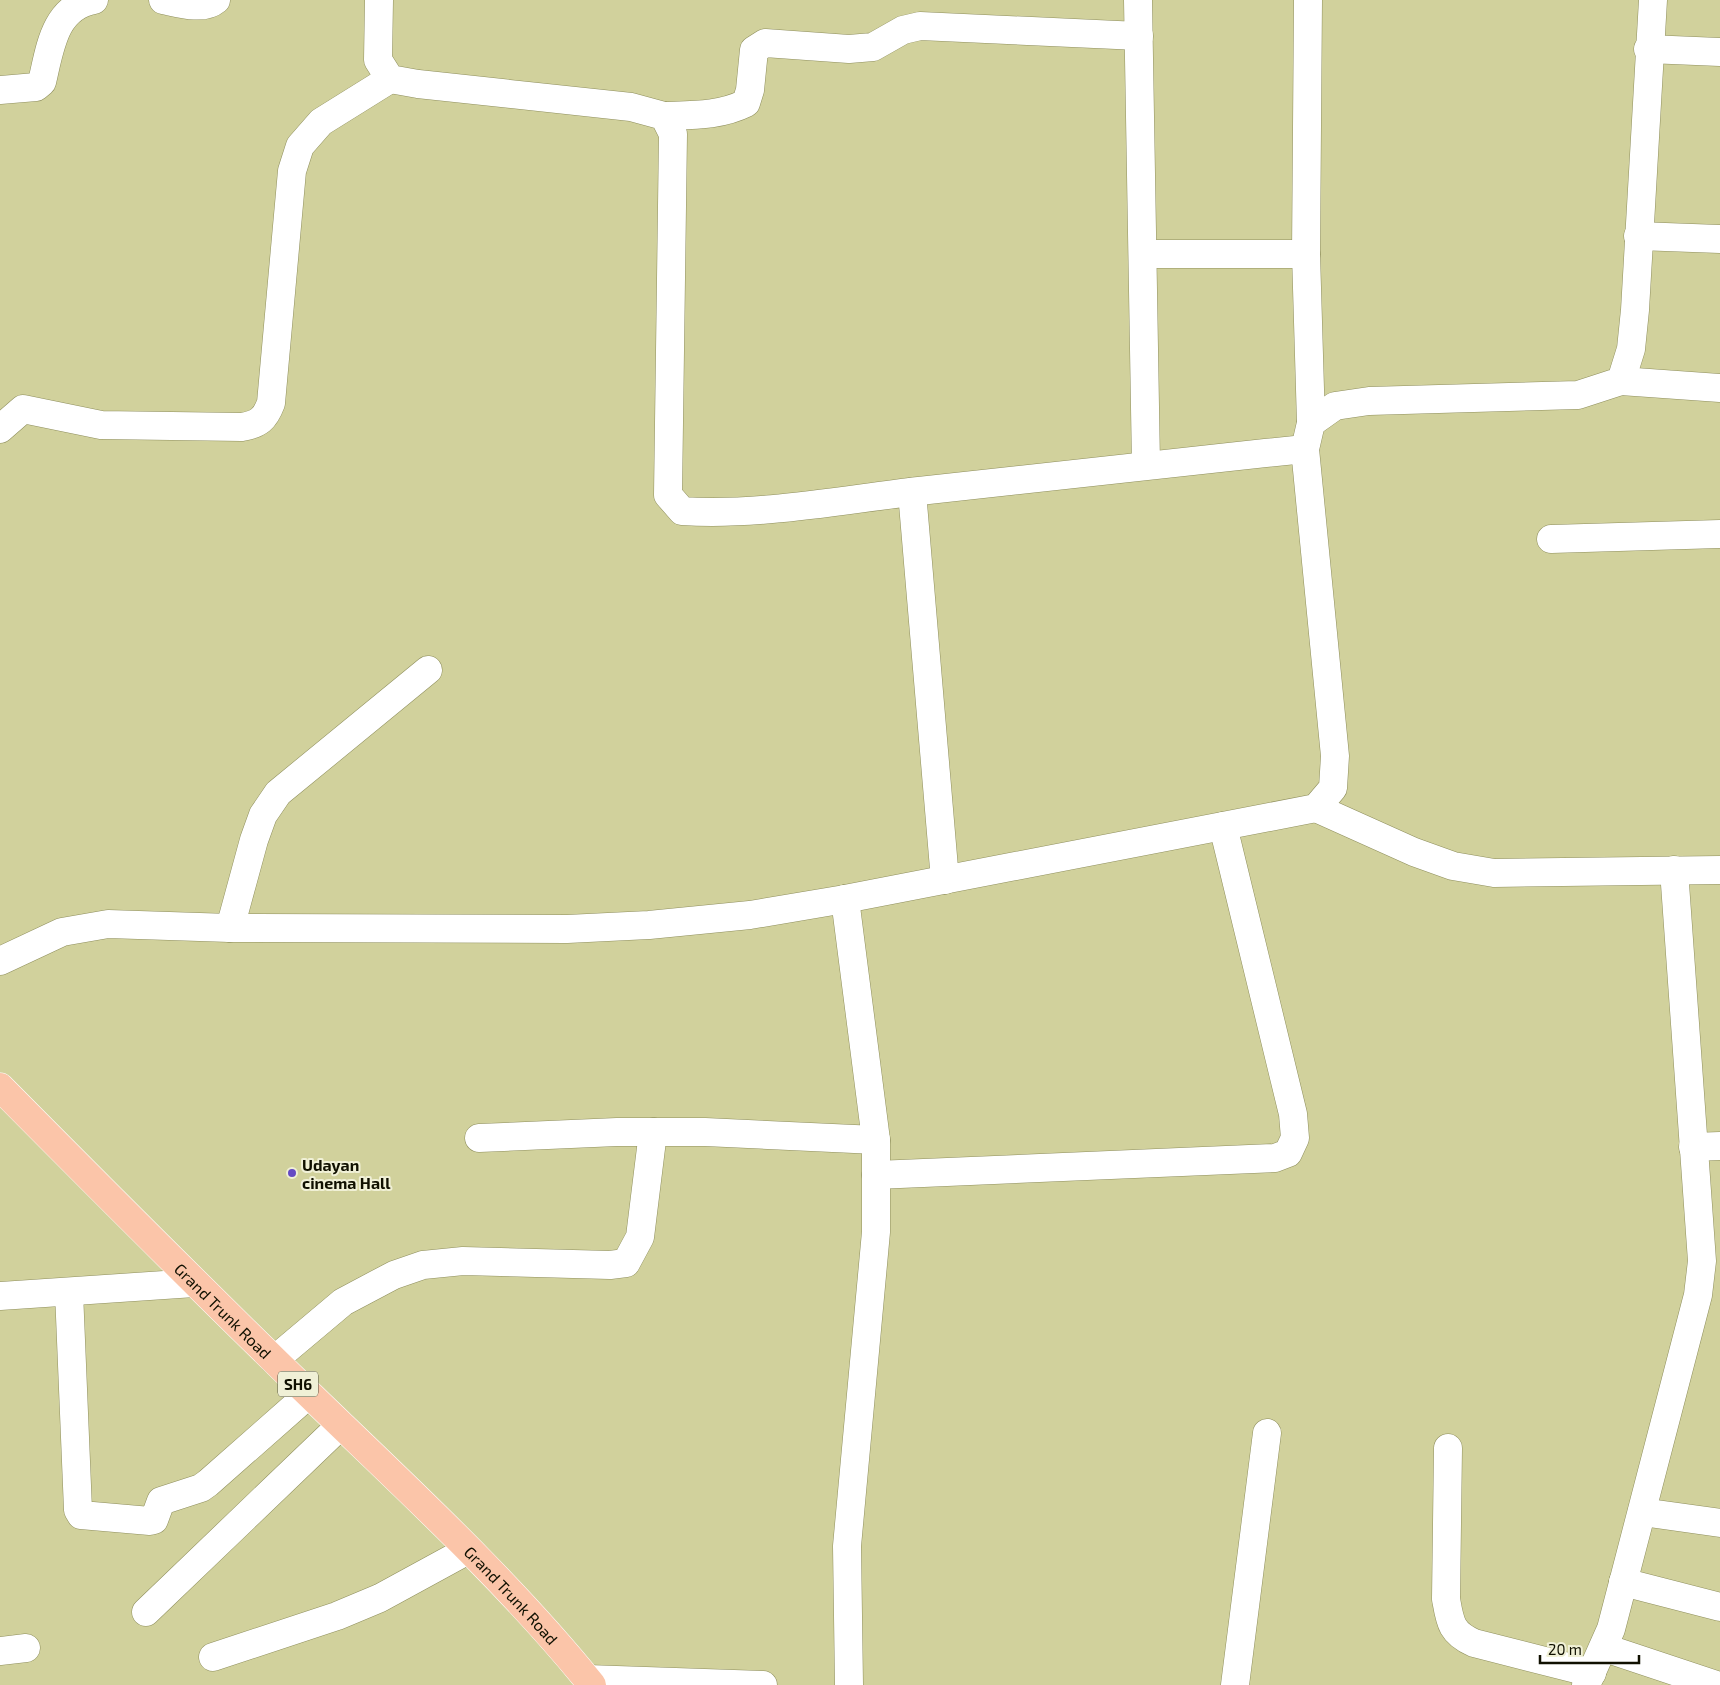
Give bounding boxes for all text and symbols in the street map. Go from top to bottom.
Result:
place label: Udayan cinema Hall [302,1155,391,1192]
marker: Udayan cinema Hall [286,1167,298,1179]
street label: Grand Trunk Road [171,1259,276,1362]
road number: SH6 [278,1372,318,1396]
street label: Grand Trunk Road [461,1542,563,1648]
scale bar [1540,1632,1639,1664]
text: 20 m [1548,1640,1582,1658]

